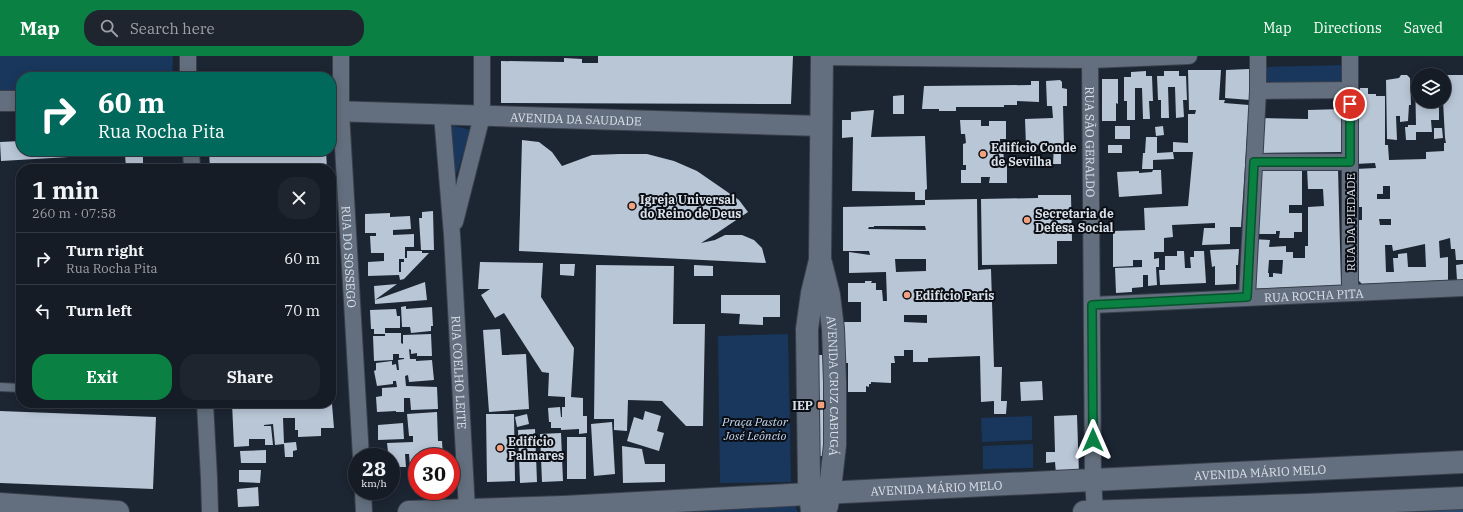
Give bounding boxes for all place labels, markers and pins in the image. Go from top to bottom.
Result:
pin [1333,87,1367,121]
place label: Edifício Conde de Sevilha [991,140,1077,169]
marker: Edifício Conde de Sevilha [978,149,988,159]
place label: Igreja Universal do Reino de Deus [640,192,741,221]
marker: Igreja Universal do Reino de Deus [627,201,637,211]
place label: Secretaria de Defesa Social [1035,206,1114,235]
marker: Secretaria de Defesa Social [1022,215,1032,225]
place label: Edifício Paris [915,288,994,303]
marker: Edifício Paris [902,290,912,300]
place label: IEP [792,398,813,413]
marker: IEP [816,400,826,410]
place label: Edifício Palmares [508,434,564,463]
marker: Edifício Palmares [495,443,505,453]

